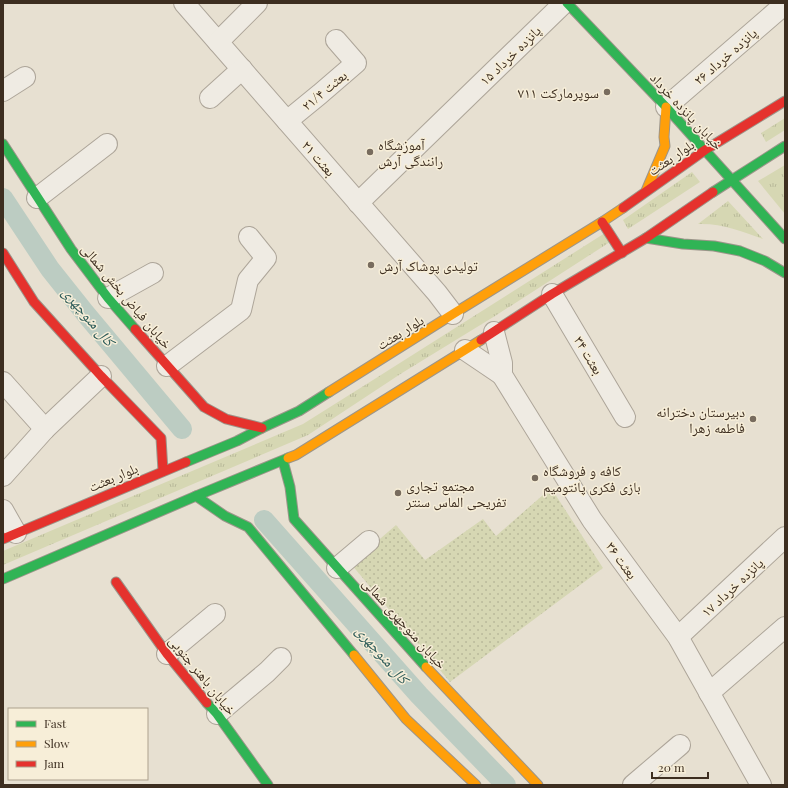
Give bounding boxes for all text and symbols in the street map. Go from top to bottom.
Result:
street label: پانزده خرداد ۱۵ [475,21,545,89]
street label: پانزده خرداد ۲۶ [689,23,761,89]
street label: بعثت ۲۱/۴ [297,65,351,115]
street label: خیابان پانزده خرداد [646,68,728,154]
place label: سوپرمارکت ۷۱۱ [518,83,599,102]
marker: سوپرمارکت ۷۱۱ [602,87,612,97]
street label: بلوار بعثت [644,134,698,179]
place label: آموزشگاه رانندگی آرش [378,135,443,170]
street label: بعثت ۲۱ [298,136,340,180]
marker: آموزشگاه رانندگی آرش [365,147,375,157]
street label: خیابان فیاض بخش شمالی [77,239,177,353]
place label: تولیدی پوشاک آرش [379,256,478,275]
marker: تولیدی پوشاک آرش [366,260,376,270]
water label: کال منوچهری [58,282,121,352]
street label: بلوار بعثت [373,310,427,354]
street label: بعثت ۳۴ [570,332,608,378]
place label: دبیرستان دخترانه فاطمه زهرا [656,402,745,437]
marker: دبیرستان دخترانه فاطمه زهرا [748,414,758,424]
street label: بلوار بعثت [85,458,141,496]
place label: کافه و فروشگاه بازی فکری پانتومیم [543,461,641,497]
marker: کافه و فروشگاه بازی فکری پانتومیم [530,473,540,483]
place label: مجتمع تجاری تفریحی الماس سنتر [405,476,507,511]
marker: مجتمع تجاری تفریحی الماس سنتر [393,488,403,498]
street label: بعثت ۳۶ [602,537,642,583]
street label: پانزده خرداد ۱۷ [697,553,767,621]
street label: خیابان منوچهری شمالی [359,573,451,673]
water label: کال منوچهری [352,620,416,690]
street label: خیابان باهنر جنوبی [165,631,241,719]
legend [8,708,148,780]
text: Fast [44,715,67,731]
text: Slow [44,735,70,751]
scale bar [652,754,708,780]
text: Jam [43,755,65,771]
text: 20 m [658,759,685,775]

